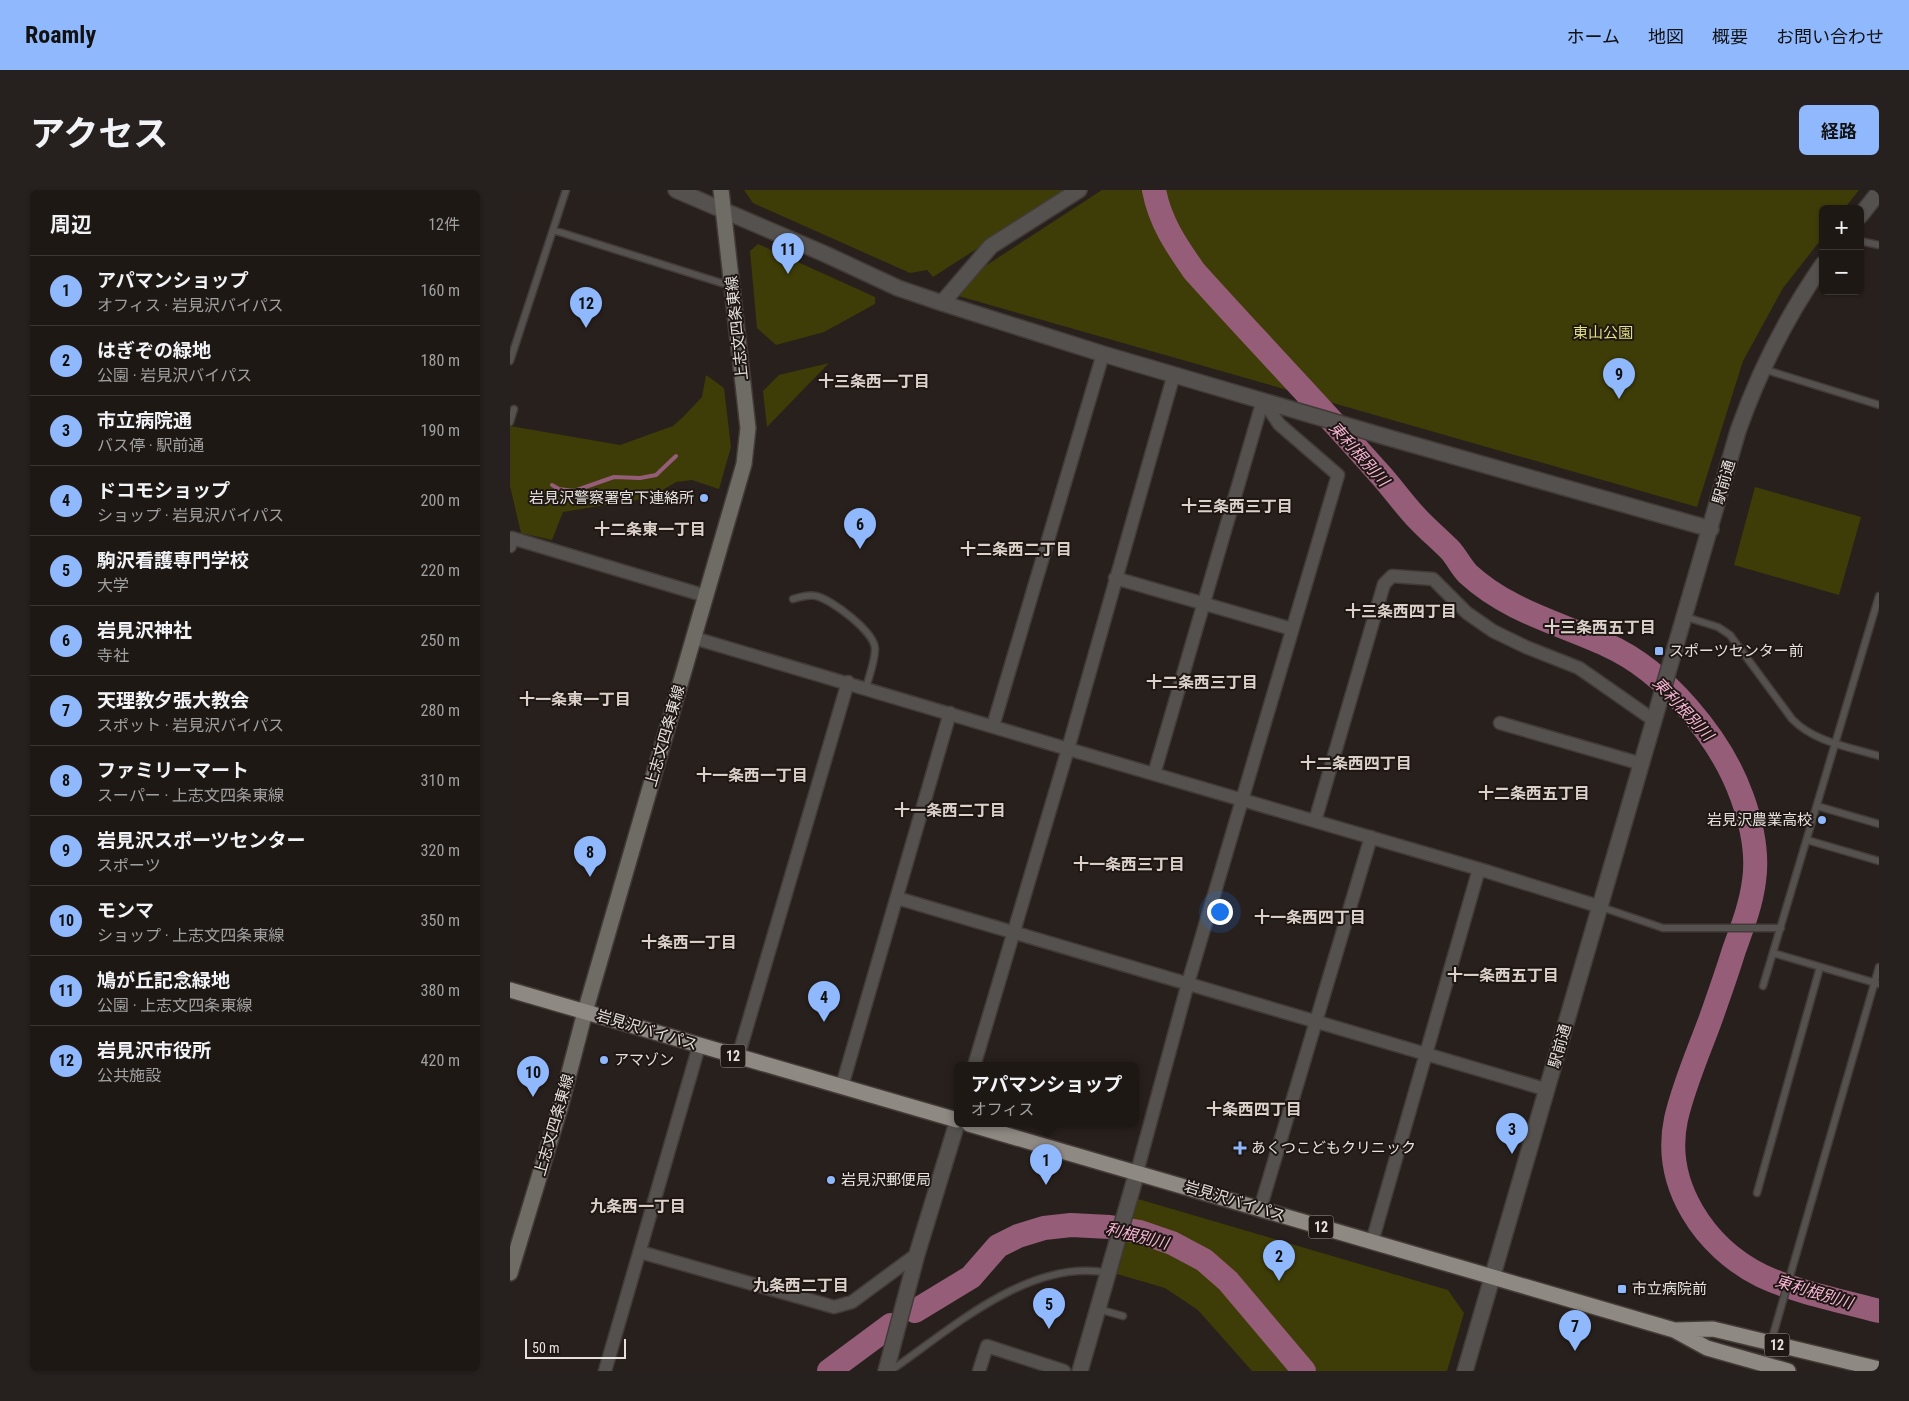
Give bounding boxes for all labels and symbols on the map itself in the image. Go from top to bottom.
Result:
pin: 11 [772,233,804,274]
street label: 上志文四条東線 [723,275,751,381]
pin: 12 [570,287,602,328]
park label: 東山公園 [1573,324,1633,342]
pin: 9 [1603,358,1635,399]
district label: 十三条西一丁目 [818,372,930,391]
water label: 東利根別川 [1325,418,1394,492]
street label: 駅前通 [1709,458,1739,506]
place label: 岩見沢警察署宮下連絡所 [529,489,694,507]
marker: 岩見沢警察署宮下連絡所 [698,492,710,504]
district label: 十三条西三丁目 [1181,497,1293,516]
pin: 6 [844,508,876,549]
district label: 十二条東一丁目 [594,520,706,539]
district label: 十二条西二丁目 [960,540,1072,559]
district label: 十三条西四丁目 [1345,602,1457,621]
district label: 十三条西五丁目 [1544,618,1656,637]
place label: スポーツセンター前 [1669,642,1804,660]
marker: スポーツセンター前 [1653,645,1665,657]
district label: 十二条西三丁目 [1146,673,1258,692]
water label: 東利根別川 [1649,673,1719,746]
street label: 上志文四条東線 [642,683,688,789]
district label: 十一条東一丁目 [519,690,631,709]
district label: 十二条西四丁目 [1300,754,1412,773]
district label: 十一条西一丁目 [696,766,808,785]
district label: 十二条西五丁目 [1478,784,1590,803]
district label: 十一条西二丁目 [894,801,1006,820]
place label: 岩見沢農業高校 [1707,811,1812,829]
marker: 岩見沢農業高校 [1816,814,1828,826]
pin: 8 [574,836,606,877]
district label: 十一条西三丁目 [1073,855,1185,874]
your location [1207,899,1233,925]
district label: 十一条西四丁目 [1254,908,1366,927]
district label: 十条西一丁目 [641,933,737,952]
district label: 十一条西五丁目 [1447,966,1559,985]
pin: 4 [808,981,840,1022]
street label: 岩見沢バイパス [594,1006,700,1054]
street label: 駅前通 [1545,1022,1575,1070]
road number: 12 [720,1044,746,1068]
place label: アマゾン [614,1051,674,1069]
marker: アマゾン [598,1054,610,1066]
pin: 10 [517,1056,549,1097]
street label: 上志文四条東線 [531,1072,577,1178]
district label: 十条西四丁目 [1206,1100,1302,1119]
pin: 3 [1496,1113,1528,1154]
place label: あくつこどもクリニック [1251,1139,1416,1157]
marker: あくつこどもクリニック [1233,1141,1247,1155]
pin: 1 [1030,1144,1062,1185]
place label: 岩見沢郵便局 [841,1171,931,1189]
marker: 岩見沢郵便局 [825,1174,837,1186]
street label: 岩見沢バイパス [1182,1177,1288,1225]
district label: 九条西一丁目 [590,1197,686,1216]
road number: 12 [1308,1216,1334,1238]
water label: 利根別川 [1104,1219,1172,1253]
pin: 2 [1263,1240,1295,1281]
water label: 東利根別川 [1773,1271,1857,1313]
district label: 九条西二丁目 [753,1276,849,1295]
place label: 市立病院前 [1632,1280,1707,1298]
marker: 市立病院前 [1616,1283,1628,1295]
pin: 5 [1033,1288,1065,1329]
pin: 7 [1559,1310,1591,1351]
road number: 12 [1764,1334,1790,1356]
scale bar [525,1336,626,1359]

